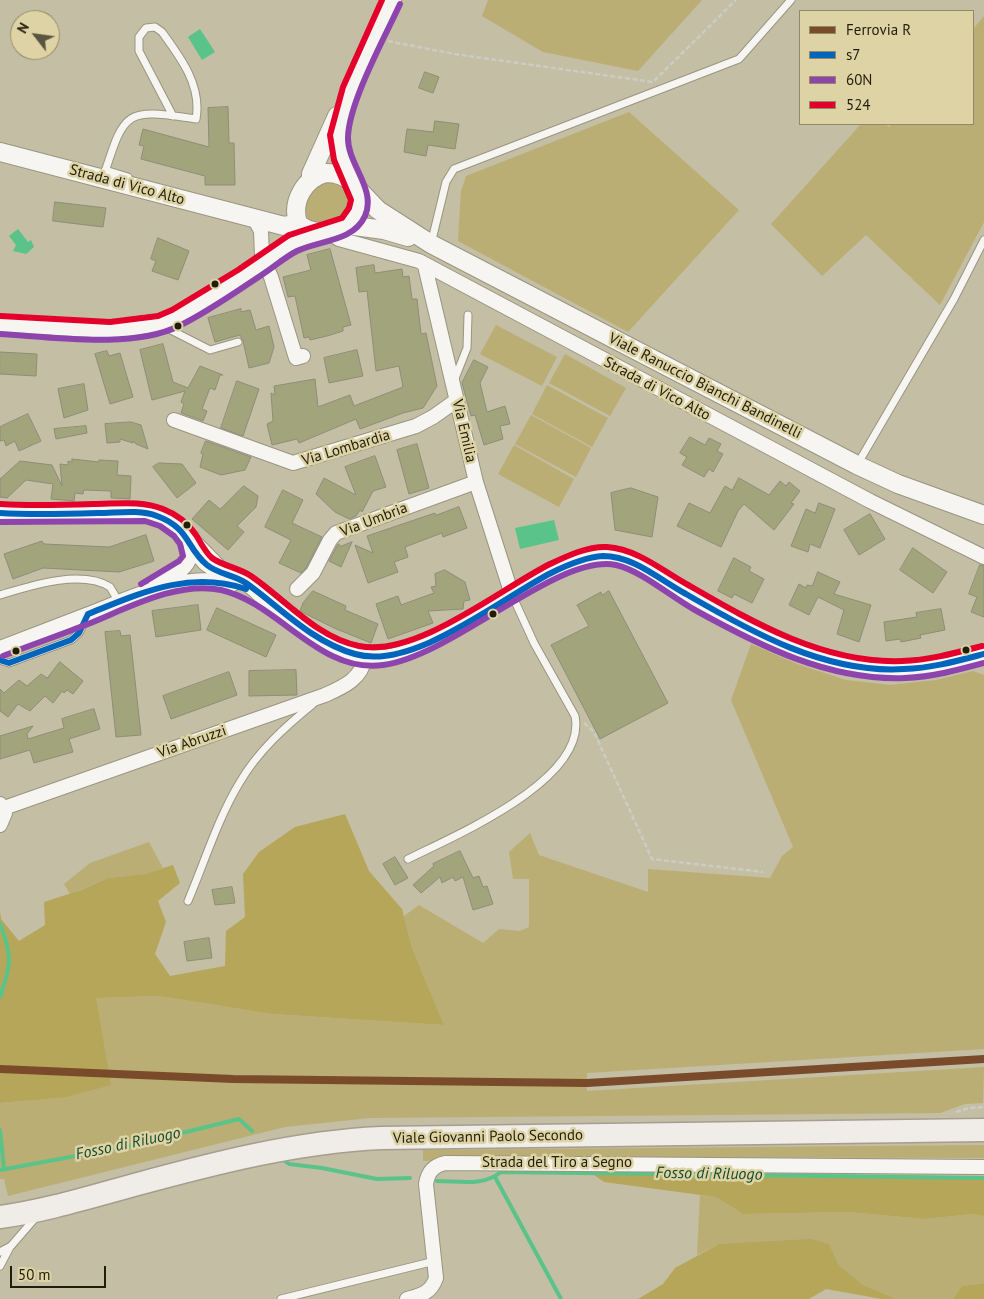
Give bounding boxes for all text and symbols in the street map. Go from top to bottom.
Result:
north arrow [10,10,60,60]
legend [799,10,974,125]
text: N [13,20,33,36]
text: Ferrovia R [846,20,911,39]
text: s7 [846,45,861,64]
text: 60N [846,70,872,89]
text: 524 [846,95,871,114]
street label: Strada di Vico Alto [68,161,186,209]
unlabelled marker [210,279,220,289]
unlabelled marker [173,321,183,331]
street label: Viale Ranuccio Bianchi Bandinelli [605,329,805,443]
street label: Strada di Vico Alto [601,353,713,425]
street label: Via Emilia [448,398,480,464]
street label: Via Lombardia [300,426,392,470]
street label: Via Umbria [338,499,410,541]
unlabelled marker [182,520,192,530]
unlabelled marker [488,609,498,619]
unlabelled marker [961,645,971,655]
unlabelled marker [11,646,21,656]
street label: Via Abruzzi [155,722,229,762]
water label: Fosso di Riluogo [74,1124,182,1164]
street label: Viale Giovanni Paolo Secondo [393,1126,583,1148]
street label: Strada del Tiro a Segno [482,1154,632,1172]
water label: Fosso di Riluogo [655,1163,763,1185]
scale bar [12,1256,109,1288]
text: 50 m [18,1265,51,1284]

